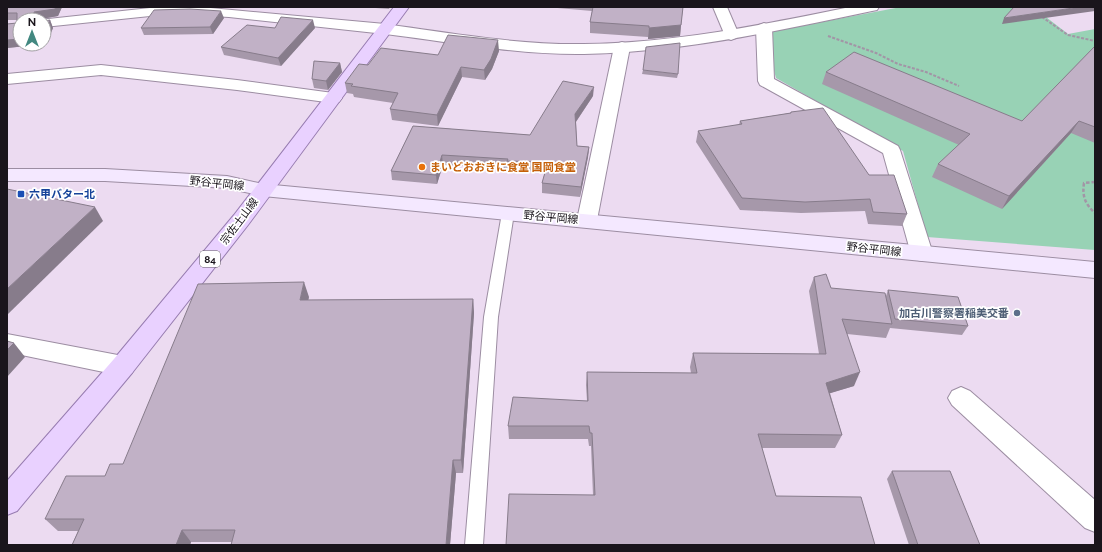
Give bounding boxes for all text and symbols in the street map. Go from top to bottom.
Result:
north arrow [12,12,52,52]
text: N [28,16,36,29]
place label: まいどおおきに食堂 国岡食堂 [430,161,576,174]
marker: まいどおおきに食堂 国岡食堂 [417,162,427,172]
street label: 野谷平岡線 [189,174,245,193]
place label: 六甲バター北 [29,188,95,201]
marker: 六甲バター北 [16,189,26,199]
street label: 宗佐土山線 [218,195,261,247]
street label: 野谷平岡線 [523,209,579,226]
street label: 野谷平岡線 [846,240,902,259]
road number: 84 [200,251,220,267]
place label: 加古川警察署稲美交番 [899,307,1009,320]
marker: 加古川警察署稲美交番 [1012,308,1022,318]

